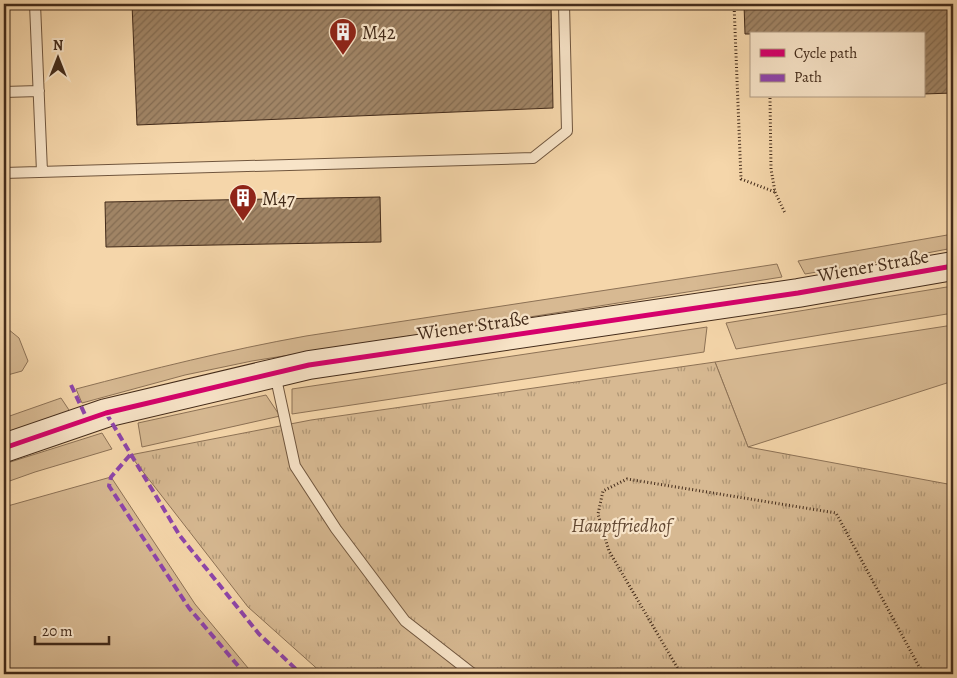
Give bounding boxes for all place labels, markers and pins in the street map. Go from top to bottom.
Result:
building icon: M42 [328,17,358,56]
place label: M42 [362,20,396,46]
building icon: M47 [228,183,258,222]
place label: M47 [262,186,295,212]

